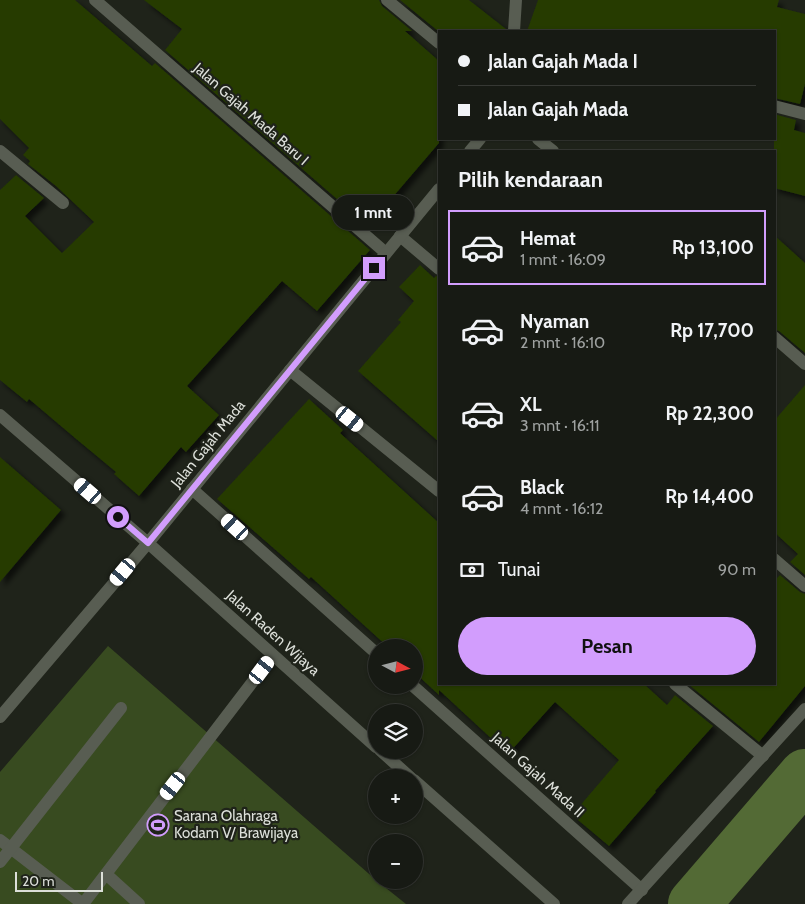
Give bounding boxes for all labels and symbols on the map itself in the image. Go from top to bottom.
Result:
street label: Jalan Gajah Mada Baru I [189,58,312,169]
callout: 1 mnt [333,196,415,230]
route end [363,257,385,279]
street label: Jalan Gajah Mada [167,396,249,492]
car [333,404,366,434]
car [71,475,104,507]
route start [107,506,129,528]
car [218,511,251,543]
car [107,556,138,588]
street label: Jalan Raden Wijaya [222,586,324,680]
north arrow [368,639,422,694]
car [246,654,277,686]
street label: Jalan Gajah Mada II [487,728,588,821]
car [157,770,188,802]
place label: Sarana Olahraga Kodam V/ Brawijaya [174,807,299,842]
sports icon: Sarana Olahraga Kodam V/ Brawijaya [146,813,170,837]
scale bar [15,869,102,892]

